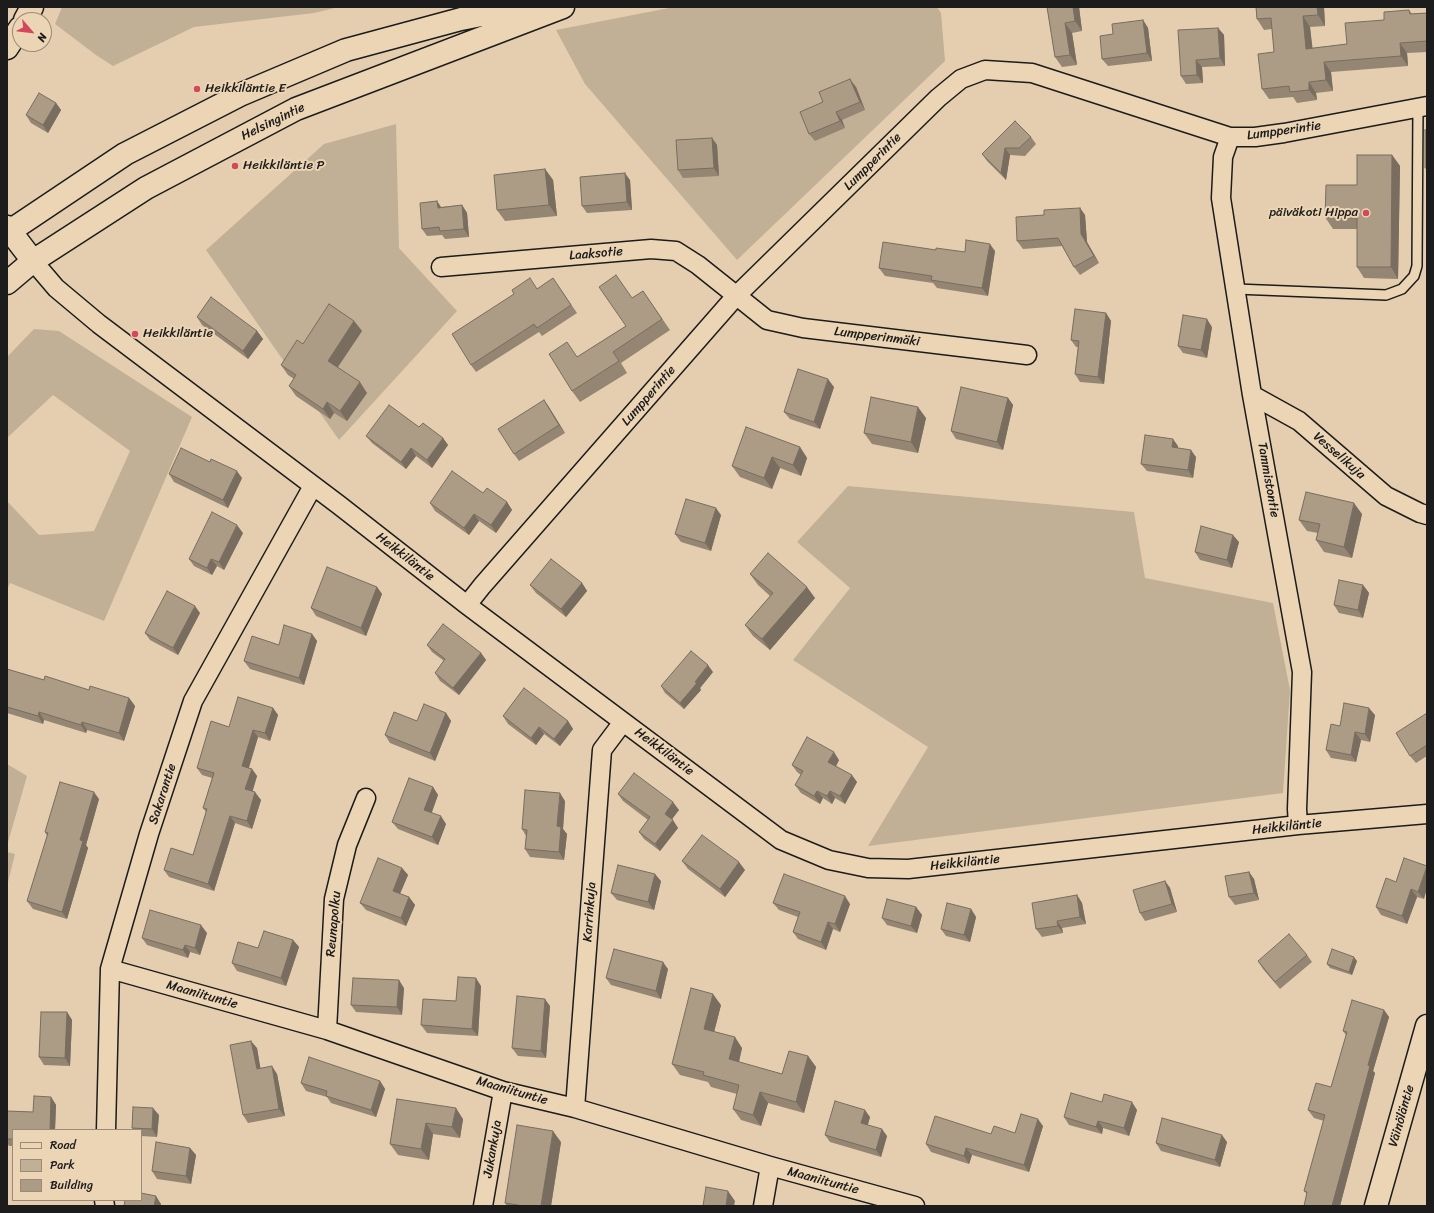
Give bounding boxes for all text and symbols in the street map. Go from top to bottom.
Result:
north arrow [12,12,52,52]
text: N [32,30,52,45]
place label: Heikkiläntie E [205,81,286,97]
marker: Heikkiläntie E [192,84,202,94]
street label: Helsingintie [239,100,307,144]
street label: Lumpperintie [1246,118,1322,144]
street label: Lumpperintie [841,130,905,194]
place label: Heikkiläntie P [243,158,324,174]
marker: Heikkiläntie P [230,161,240,171]
place label: päiväkoti Hippa [1269,205,1358,221]
marker: päiväkoti Hippa [1361,208,1371,218]
street label: Laaksotie [568,244,624,264]
street label: Lumpperinmäki [833,324,921,350]
place label: Heikkiläntie [143,326,213,342]
marker: Heikkiläntie [130,329,140,339]
street label: Lumpperintie [619,363,679,429]
street label: Vesselikuja [1310,429,1368,483]
street label: Tammistontie [1254,441,1282,519]
street label: Heikkiläntie [373,529,437,585]
street label: Heikkiläntie [631,725,697,779]
street label: Sakarantie [146,762,180,826]
street label: Heikkiläntie [1251,816,1323,838]
street label: Heikkiläntie [929,852,1001,874]
street label: Karrinkuja [580,881,600,943]
street label: Reunapolku [323,890,345,958]
street label: Maaniituntie [165,977,239,1013]
street label: Maaniituntie [475,1073,549,1109]
street label: Väinöläntie [1386,1083,1418,1149]
street label: Jukankuja [480,1119,506,1179]
legend [12,1129,142,1201]
text: Road [50,1134,76,1156]
text: Park [50,1154,75,1176]
street label: Maaniituntie [785,1164,861,1198]
text: Building [50,1174,93,1196]

